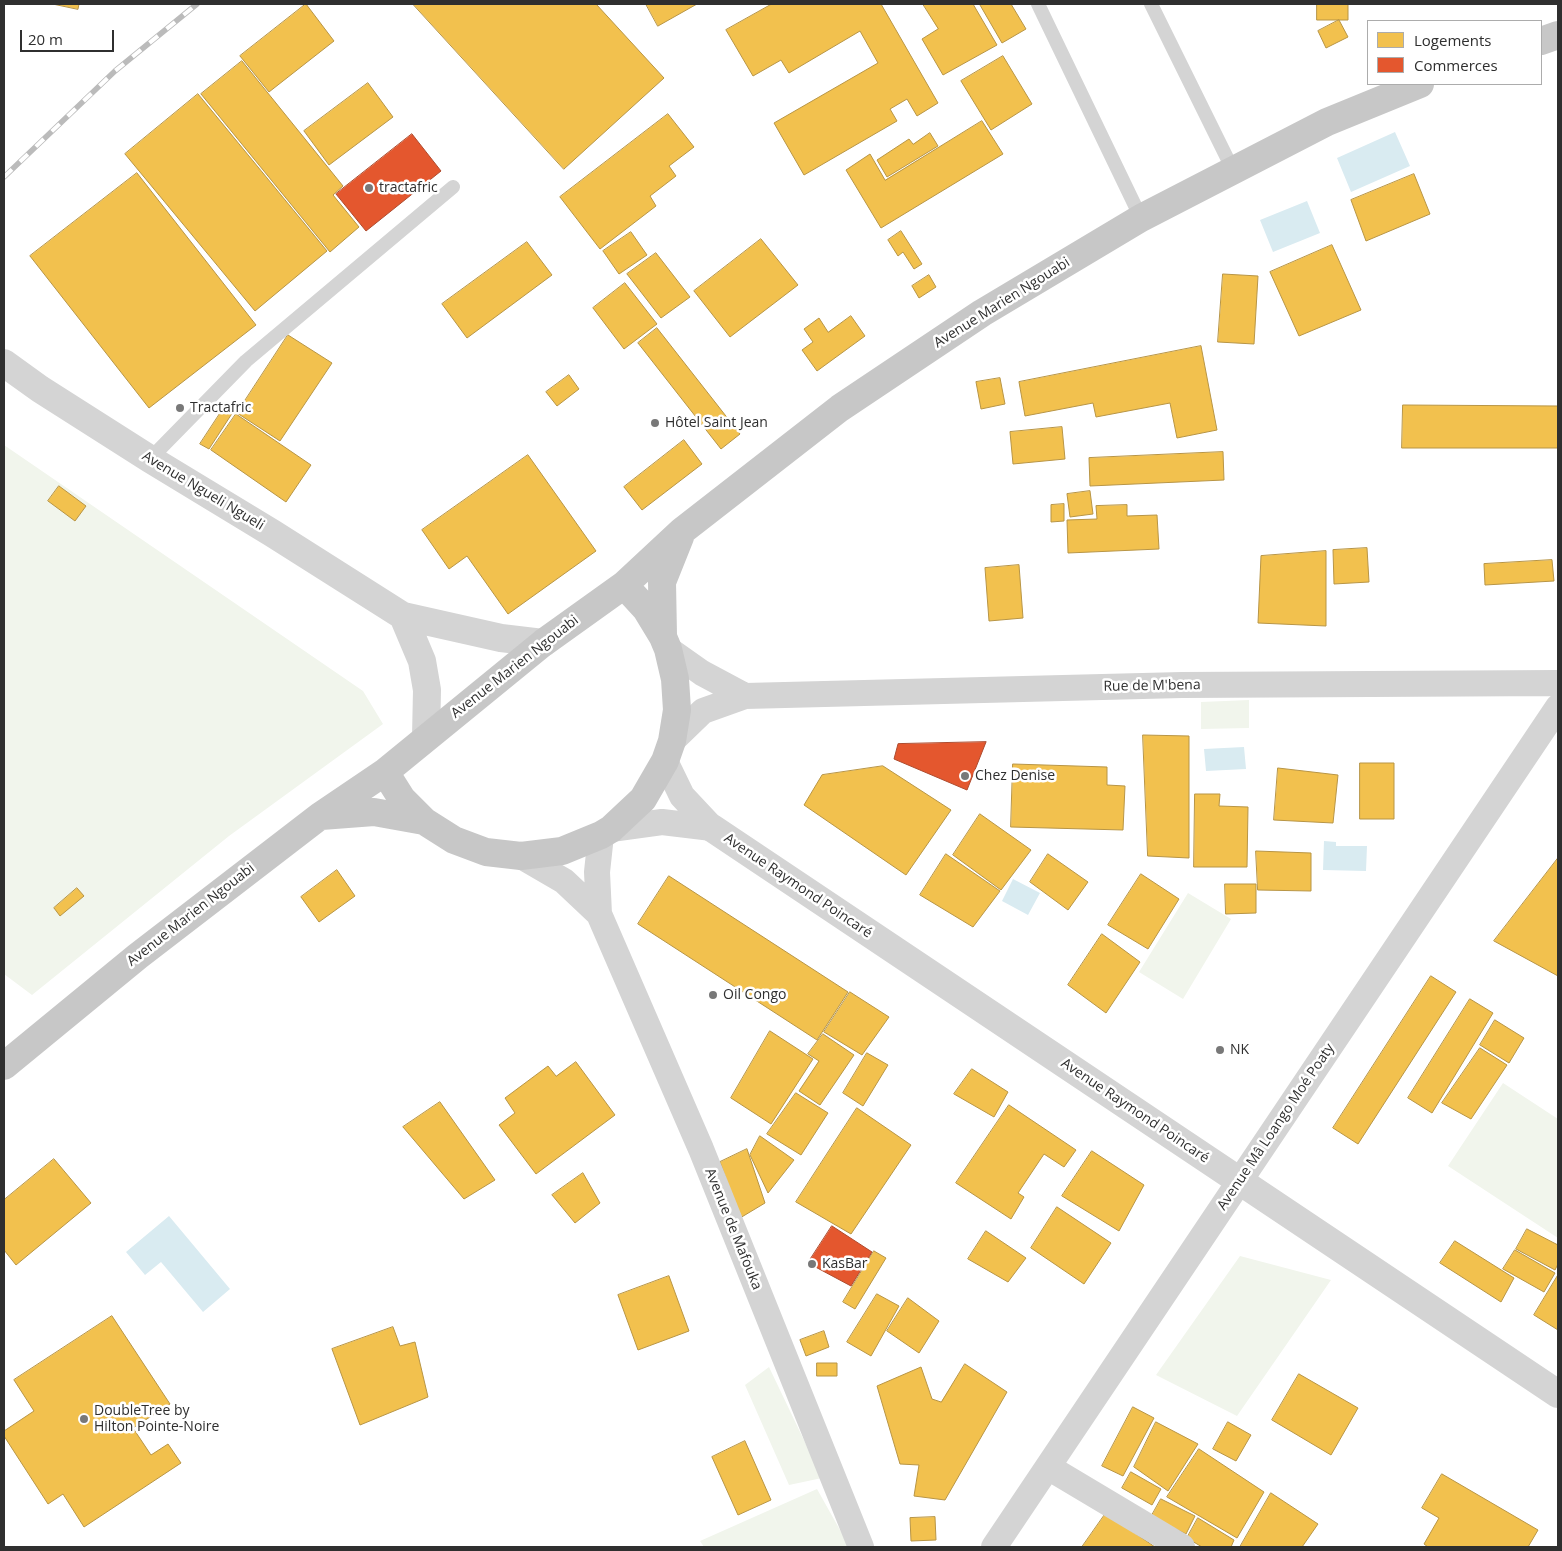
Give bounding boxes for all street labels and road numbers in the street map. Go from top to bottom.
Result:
street label: Avenue Marien Ngouabi [931,254,1073,352]
street label: Avenue Ngueli Ngueli [139,448,267,534]
street label: Avenue Marien Ngouabi [448,612,582,722]
street label: Rue de M'bena [1103,677,1201,695]
street label: Avenue Raymond Poincaré [721,830,875,942]
street label: Avenue Marien Ngouabi [124,860,258,970]
street label: Avenue Mâ Loango Moé Poaty [1214,1041,1338,1213]
street label: Avenue Raymond Poincaré [1058,1055,1212,1167]
street label: Avenue de Mafouka [701,1166,765,1292]

